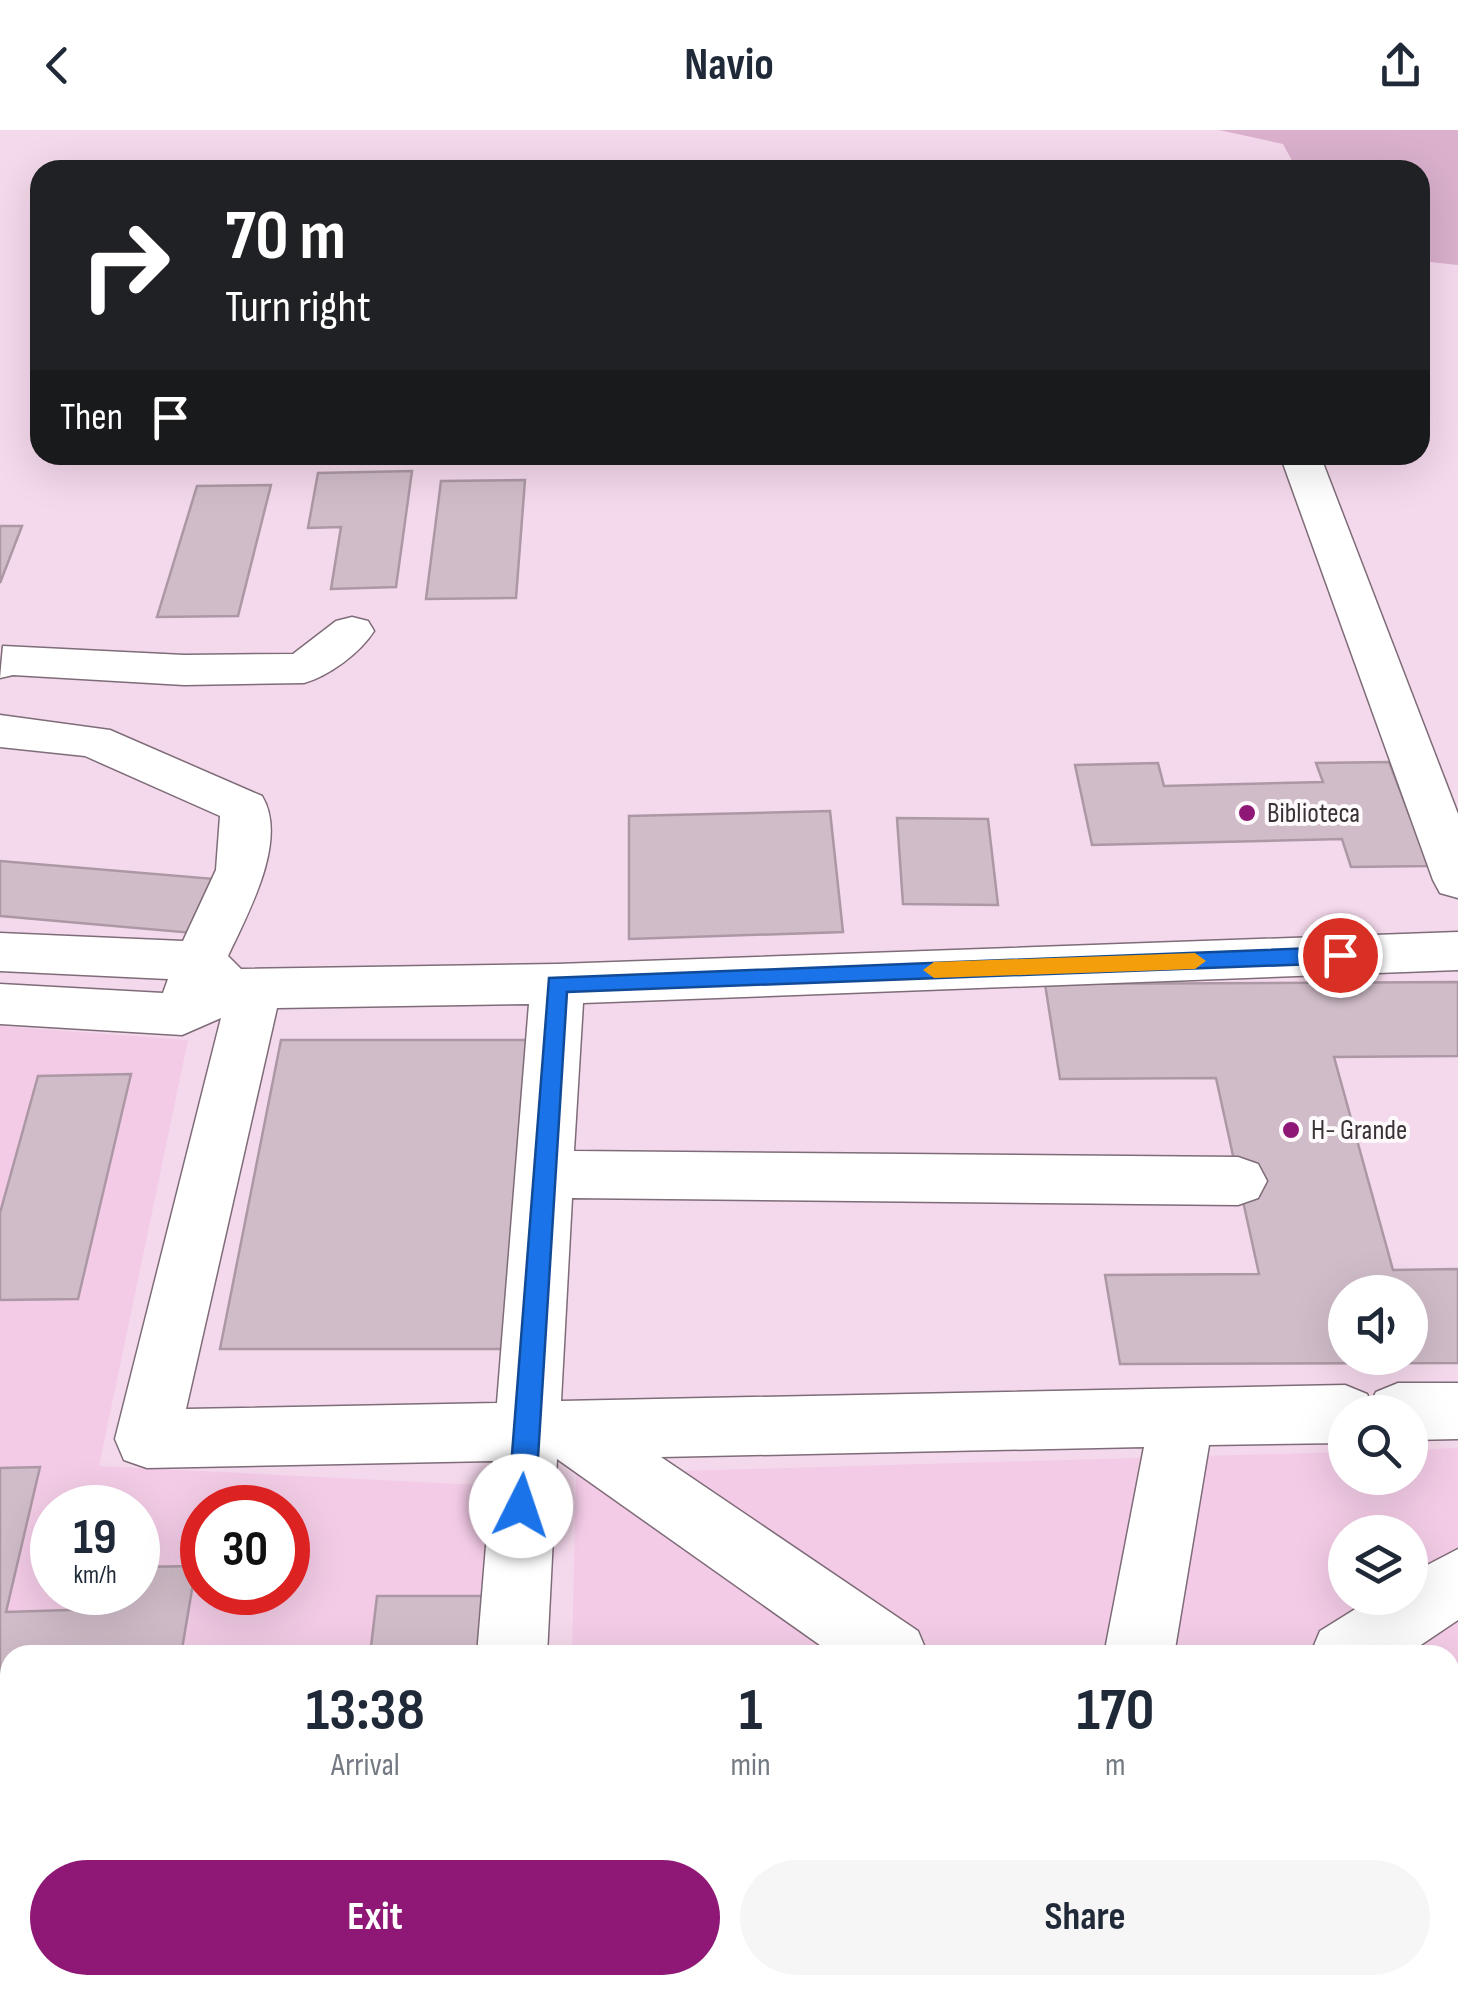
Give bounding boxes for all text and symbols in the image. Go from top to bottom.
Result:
icon: back [30,38,85,93]
text: Navio [684,38,774,93]
icon: share [1373,38,1428,93]
text: 70 m [225,195,346,279]
icon: right [60,200,190,330]
text: Turn right [225,280,371,335]
icon: arrive [143,390,198,445]
text: Then [60,395,123,440]
place label: Biblioteca [1267,797,1360,830]
marker: Biblioteca [1236,802,1258,824]
pin [1298,913,1383,998]
icon: arrive [1313,928,1368,983]
place label: H- Grande [1311,1114,1407,1147]
marker: H- Grande [1280,1119,1302,1141]
map controls [1328,1275,1428,1615]
button: sound [1328,1275,1428,1375]
button: search [1328,1395,1428,1495]
position arrow [469,1454,573,1558]
speed limit sign: 30 [180,1485,310,1615]
text: 19 [73,1508,117,1568]
button: layers [1328,1515,1428,1615]
text: km/h [73,1560,117,1591]
text: 13:38 [306,1675,425,1747]
text: 1 [739,1675,762,1747]
text: 170 [1077,1675,1154,1747]
text: Arrival [331,1746,400,1785]
text: min [731,1746,771,1785]
text: m [1105,1746,1126,1785]
button: Exit [30,1860,720,1975]
button: Share [740,1860,1430,1975]

